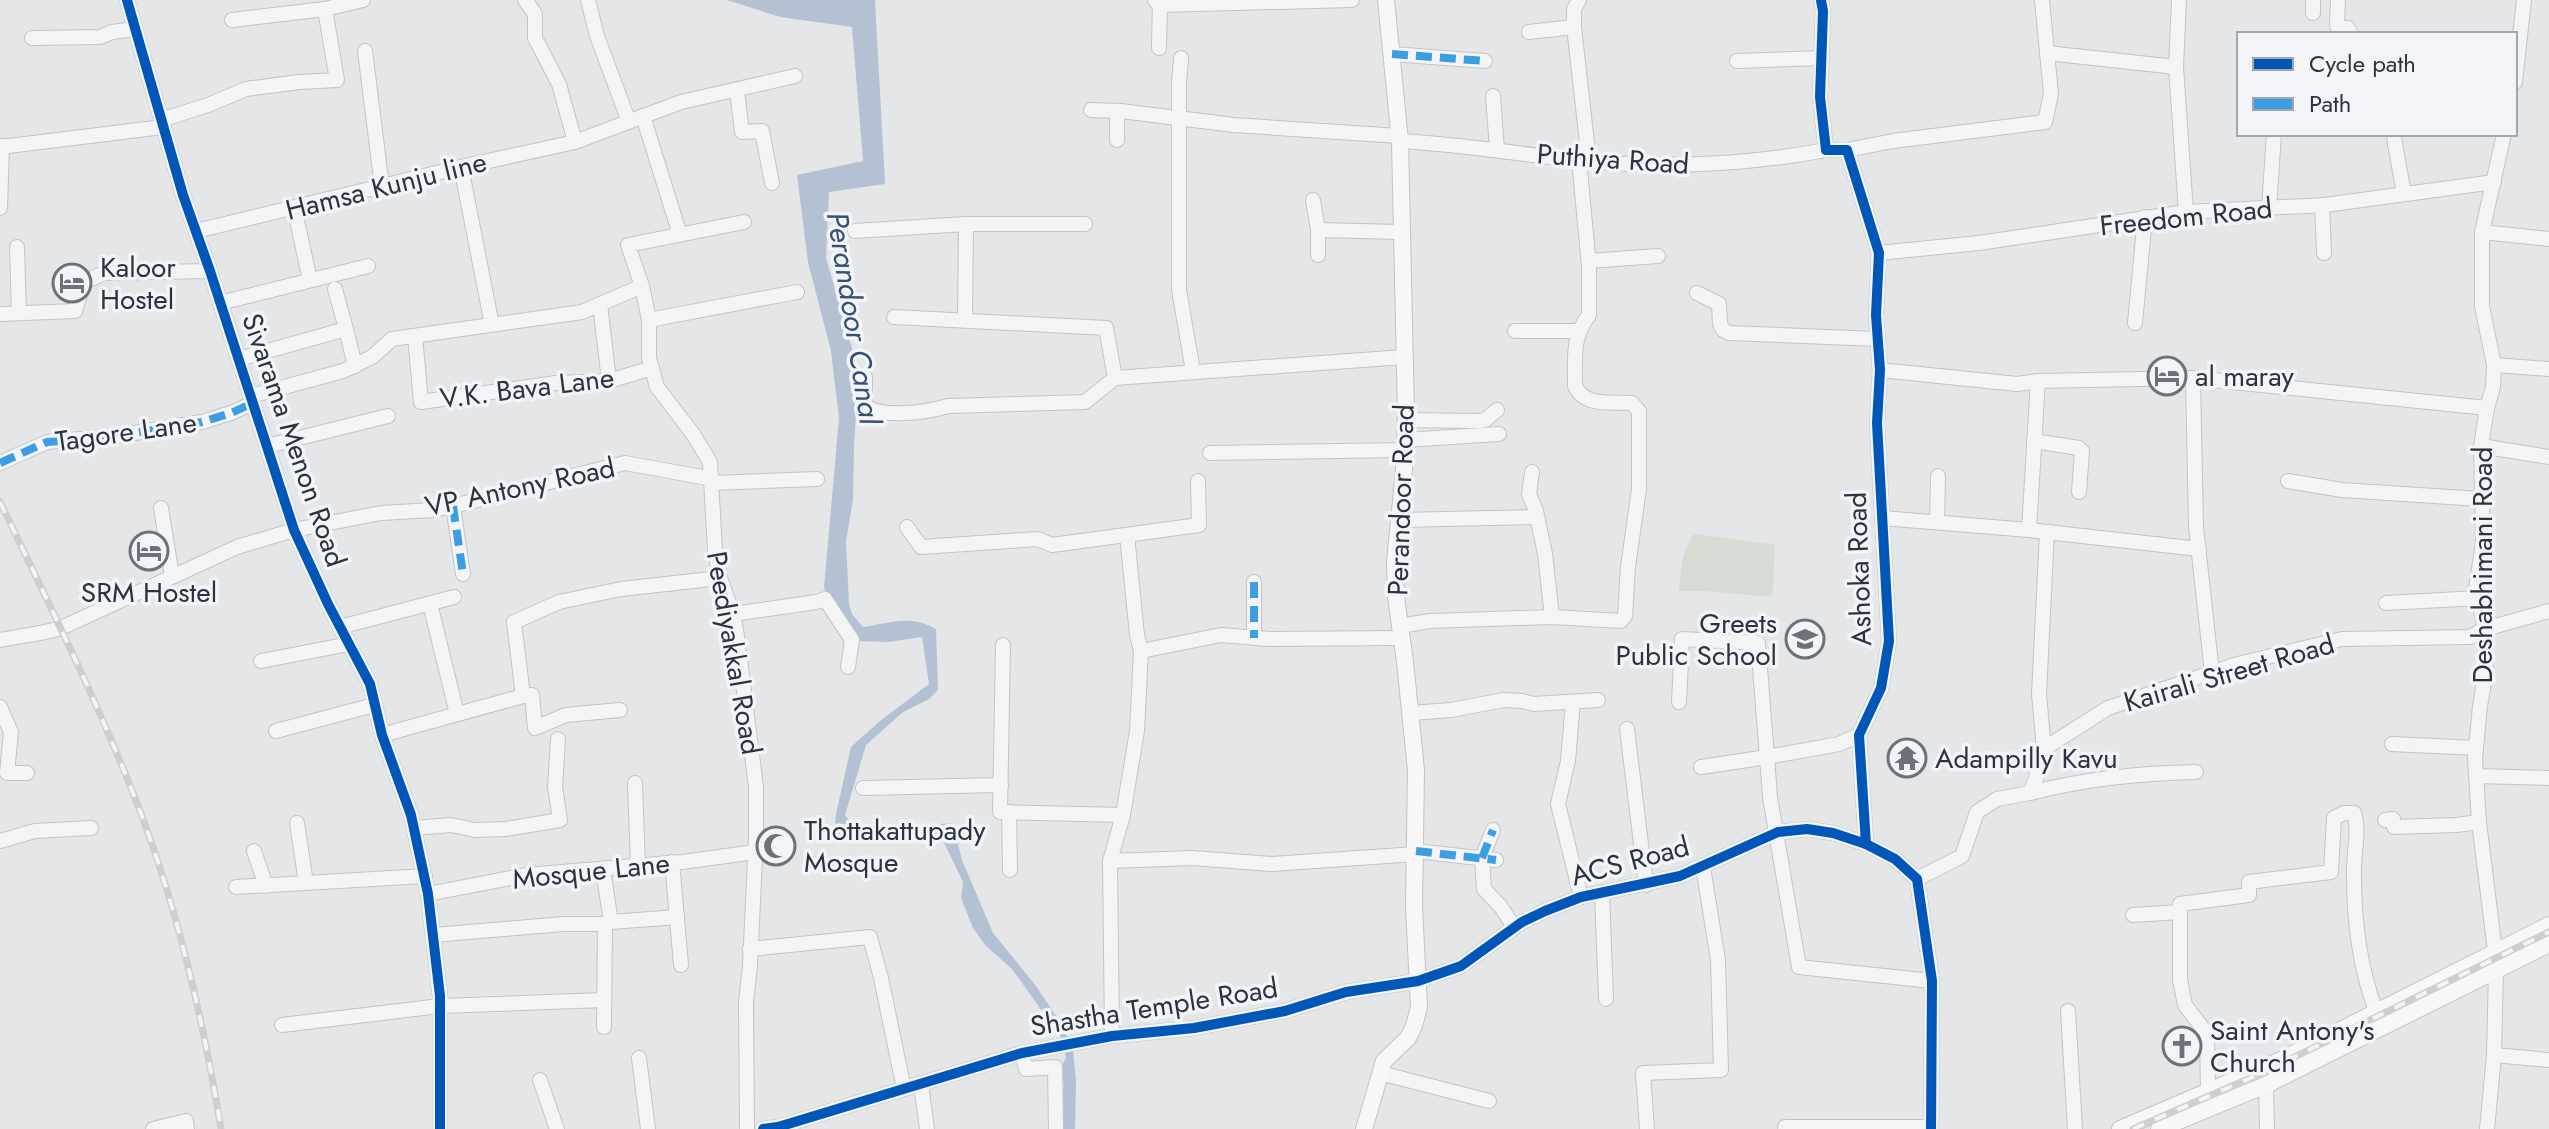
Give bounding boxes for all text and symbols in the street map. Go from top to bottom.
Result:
legend [2237,32,2517,136]
text: Cycle path [2309,46,2416,81]
text: Path [2309,86,2351,121]
street label: Puthiya Road [1535,133,1691,185]
street label: Hamsa Kunju line [281,141,491,231]
street label: Freedom Road [2098,188,2274,246]
water label: Perandoor Canal [816,209,892,429]
place label: Kaloor Hostel [100,247,176,320]
hotel icon: Kaloor Hostel [51,262,93,304]
street label: Sivarama Menon Road [231,308,357,572]
hotel icon: al maray [2146,355,2188,397]
place label: al maray [2195,356,2295,397]
street label: V.K. Bava Lane [438,357,616,419]
street label: Tagore Lane [53,402,199,462]
street label: Perandoor Road [1377,404,1425,596]
street label: VP Antony Road [421,447,619,527]
street label: Deshabhimani Road [2462,447,2503,683]
street label: Ashoka Road [1836,491,1882,647]
hotel icon: SRM Hostel [128,530,170,572]
street label: Peediyakkal Road [696,548,772,758]
place label: SRM Hostel [81,572,217,613]
place label: Greets Public School [1616,603,1777,676]
school or university icon: Greets Public School [1784,618,1826,660]
street label: Kairali Street Road [2119,623,2339,723]
temple icon: Adampilly Kavu [1886,737,1928,779]
place label: Adampilly Kavu [1935,738,2118,779]
place label: Thottakattupady Mosque [804,810,986,883]
mosque icon: Thottakattupady Mosque [755,825,797,867]
street label: ACS Road [1566,826,1694,896]
street label: Mosque Lane [510,842,672,900]
street label: Shastha Temple Road [1027,967,1281,1047]
place label: Saint Antony's Church [2210,1010,2374,1083]
church icon: Saint Antony's Church [2161,1025,2203,1067]

